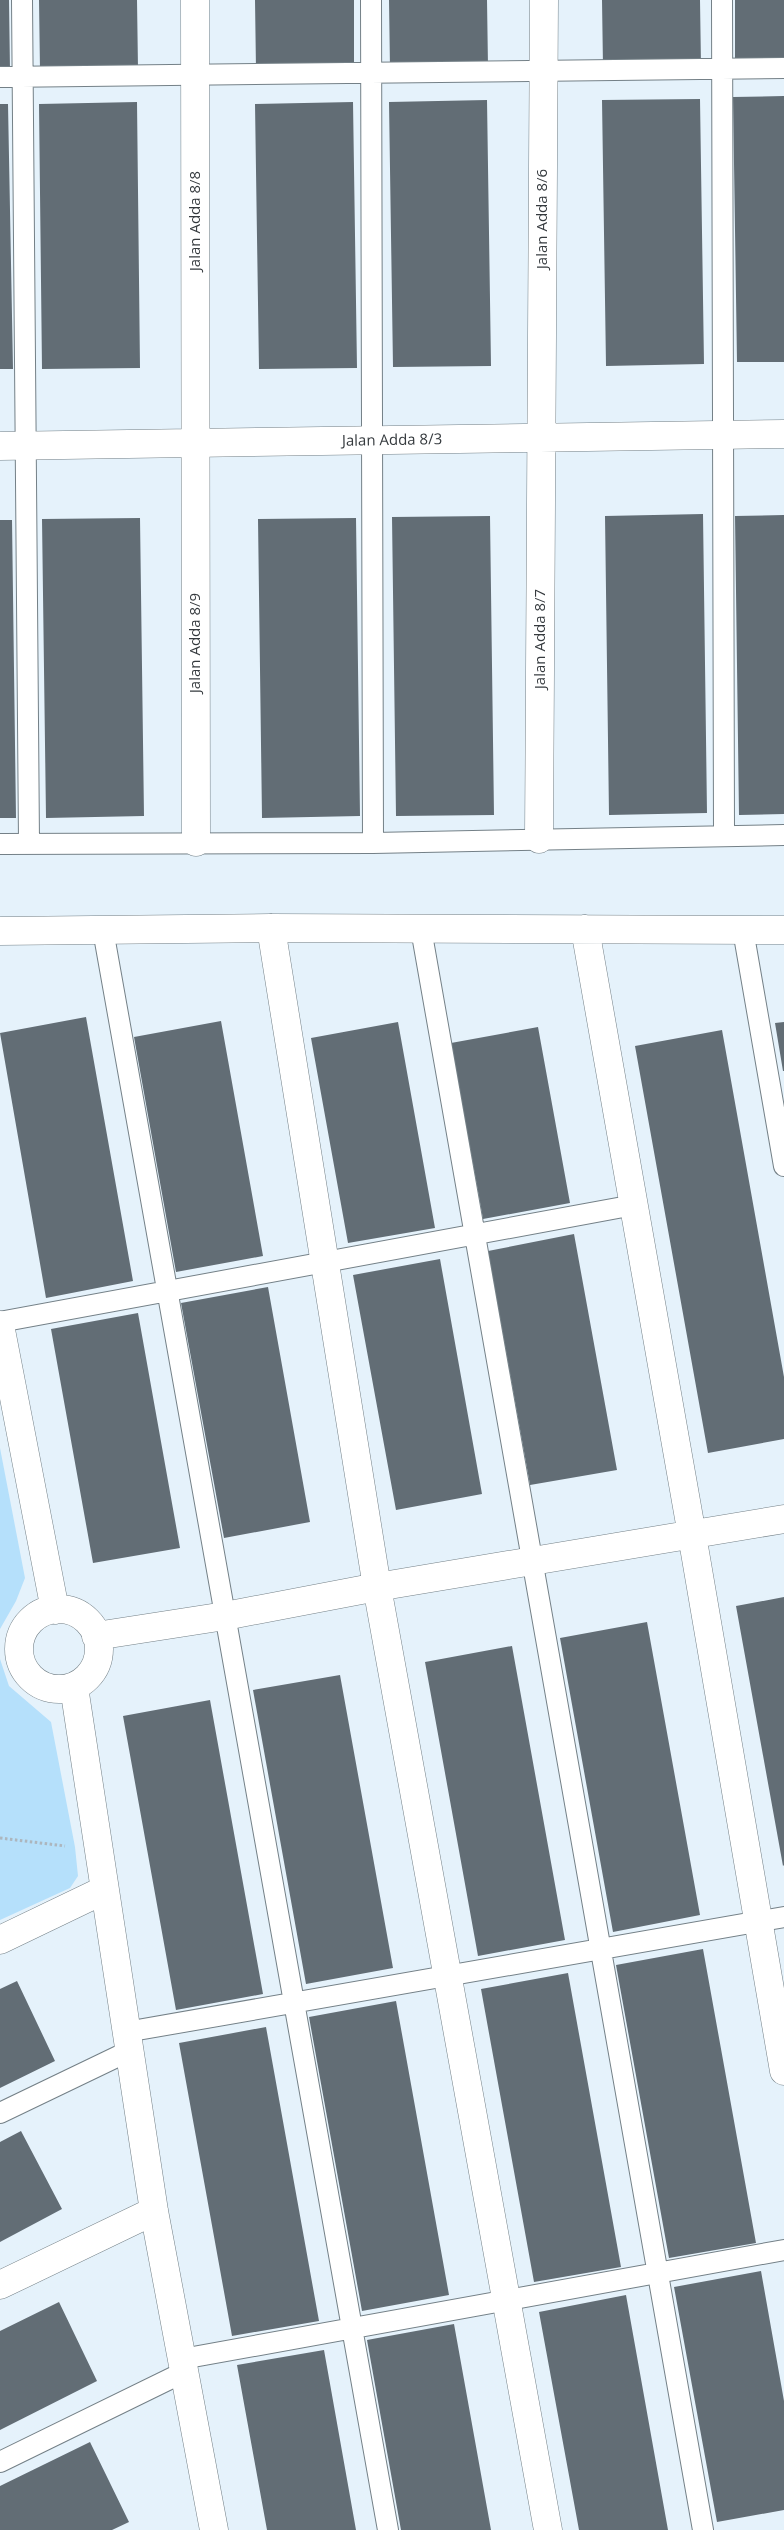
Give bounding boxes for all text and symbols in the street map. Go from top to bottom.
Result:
street label: Jalan Adda 8/6 [531,169,551,271]
street label: Jalan Adda 8/8 [184,171,204,273]
street label: Jalan Adda 8/3 [340,428,442,450]
street label: Jalan Adda 8/7 [529,589,549,691]
street label: Jalan Adda 8/9 [184,593,204,695]

